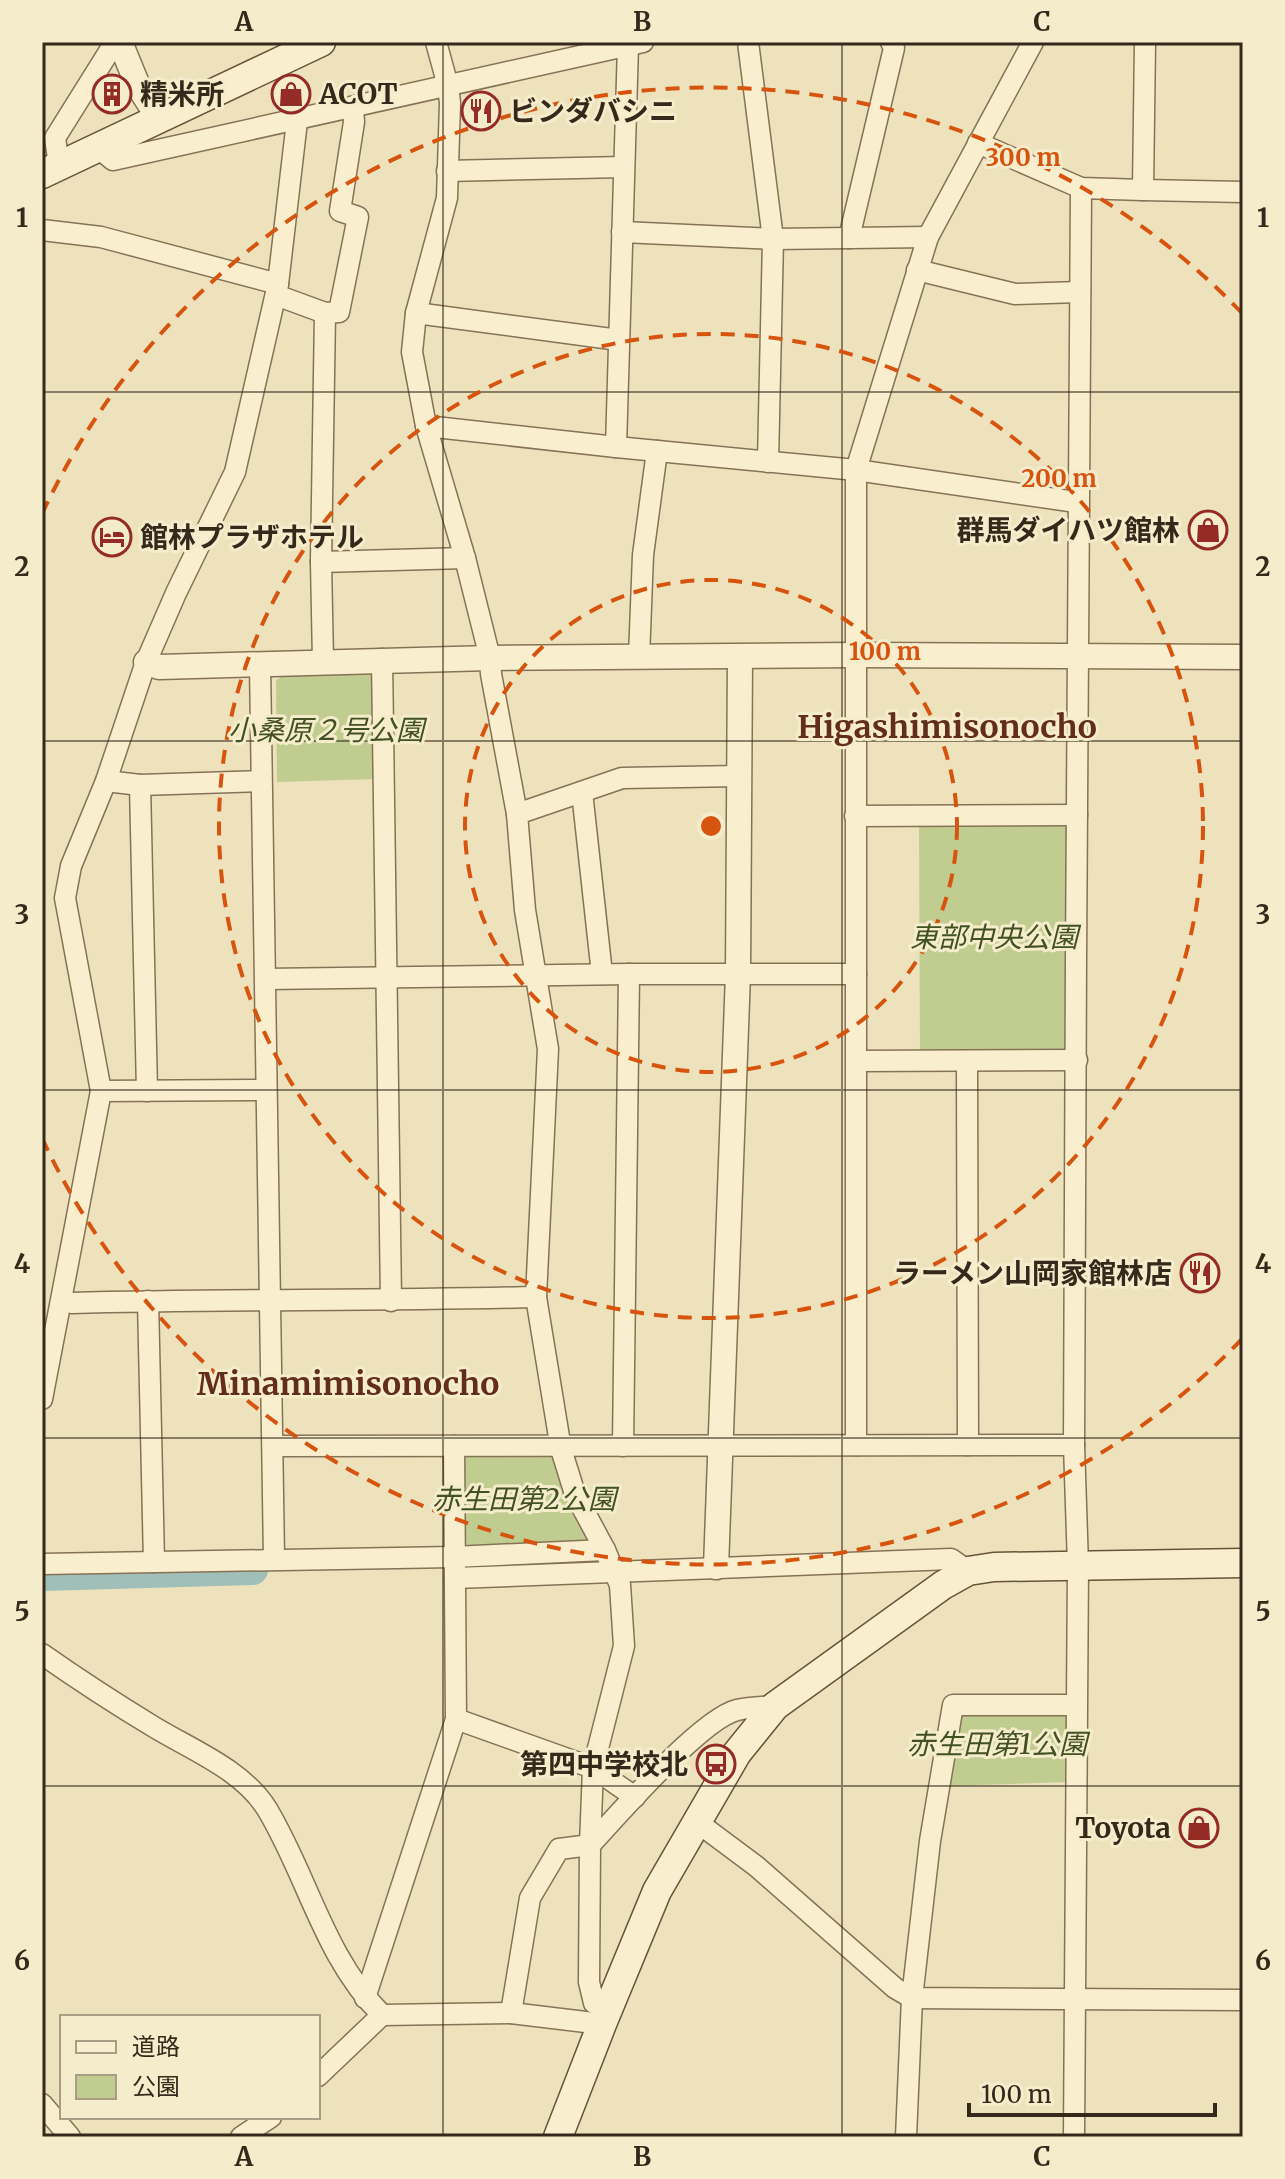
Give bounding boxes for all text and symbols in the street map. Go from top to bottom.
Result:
text: A [234,5,254,38]
text: B [633,5,651,38]
text: C [1033,5,1051,38]
building icon: 精米所 [91,73,133,115]
shop icon: ACOT [270,73,312,115]
place label: 精米所 [140,76,224,112]
place label: ACOT [318,76,397,112]
restaurant icon: ビンダバシニ [460,90,502,132]
place label: ビンダバシニ [509,93,677,129]
text: 300 m [985,142,1061,173]
text: 1 [16,201,28,234]
text: 1 [1257,201,1269,234]
text: 200 m [1021,463,1097,494]
shop icon: 群馬ダイハツ館林 [1187,509,1229,551]
place label: 群馬ダイハツ館林 [957,512,1180,548]
hotel icon: 館林プラザホテル [91,516,133,558]
place label: 館林プラザホテル [140,519,364,555]
text: 2 [14,550,30,583]
text: 2 [1255,550,1271,583]
text: 100 m [849,636,921,667]
district label: Higashimisonocho [797,707,1097,747]
park label: 小桑原２号公園 [228,712,428,748]
centre of rings [697,812,725,840]
text: 3 [15,898,29,931]
text: 3 [1256,898,1270,931]
park label: 東部中央公園 [910,919,1082,955]
text: 4 [14,1247,31,1280]
text: 4 [1255,1247,1272,1280]
restaurant icon: ラーメン山岡家館林店 [1179,1252,1221,1294]
place label: ラーメン山岡家館林店 [893,1255,1172,1291]
district label: Minamimisonocho [197,1364,499,1404]
park label: 赤生田第2公園 [432,1481,620,1517]
text: 5 [14,1595,30,1628]
text: 5 [1255,1595,1271,1628]
park label: 赤生田第1公園 [907,1726,1091,1762]
bus stop icon: 第四中学校北 [695,1743,737,1785]
place label: 第四中学校北 [520,1746,688,1782]
shop icon: Toyota [1178,1807,1220,1849]
place label: Toyota [1075,1810,1171,1846]
text: 6 [14,1944,30,1977]
text: 6 [1255,1944,1271,1977]
legend [60,2015,320,2119]
text: 道路 [132,2031,180,2062]
scale bar [969,2067,1215,2117]
text: 公園 [132,2071,180,2102]
text: 100 m [981,2079,1052,2110]
text: A [234,2140,254,2173]
text: B [633,2140,651,2173]
text: C [1033,2140,1051,2173]

